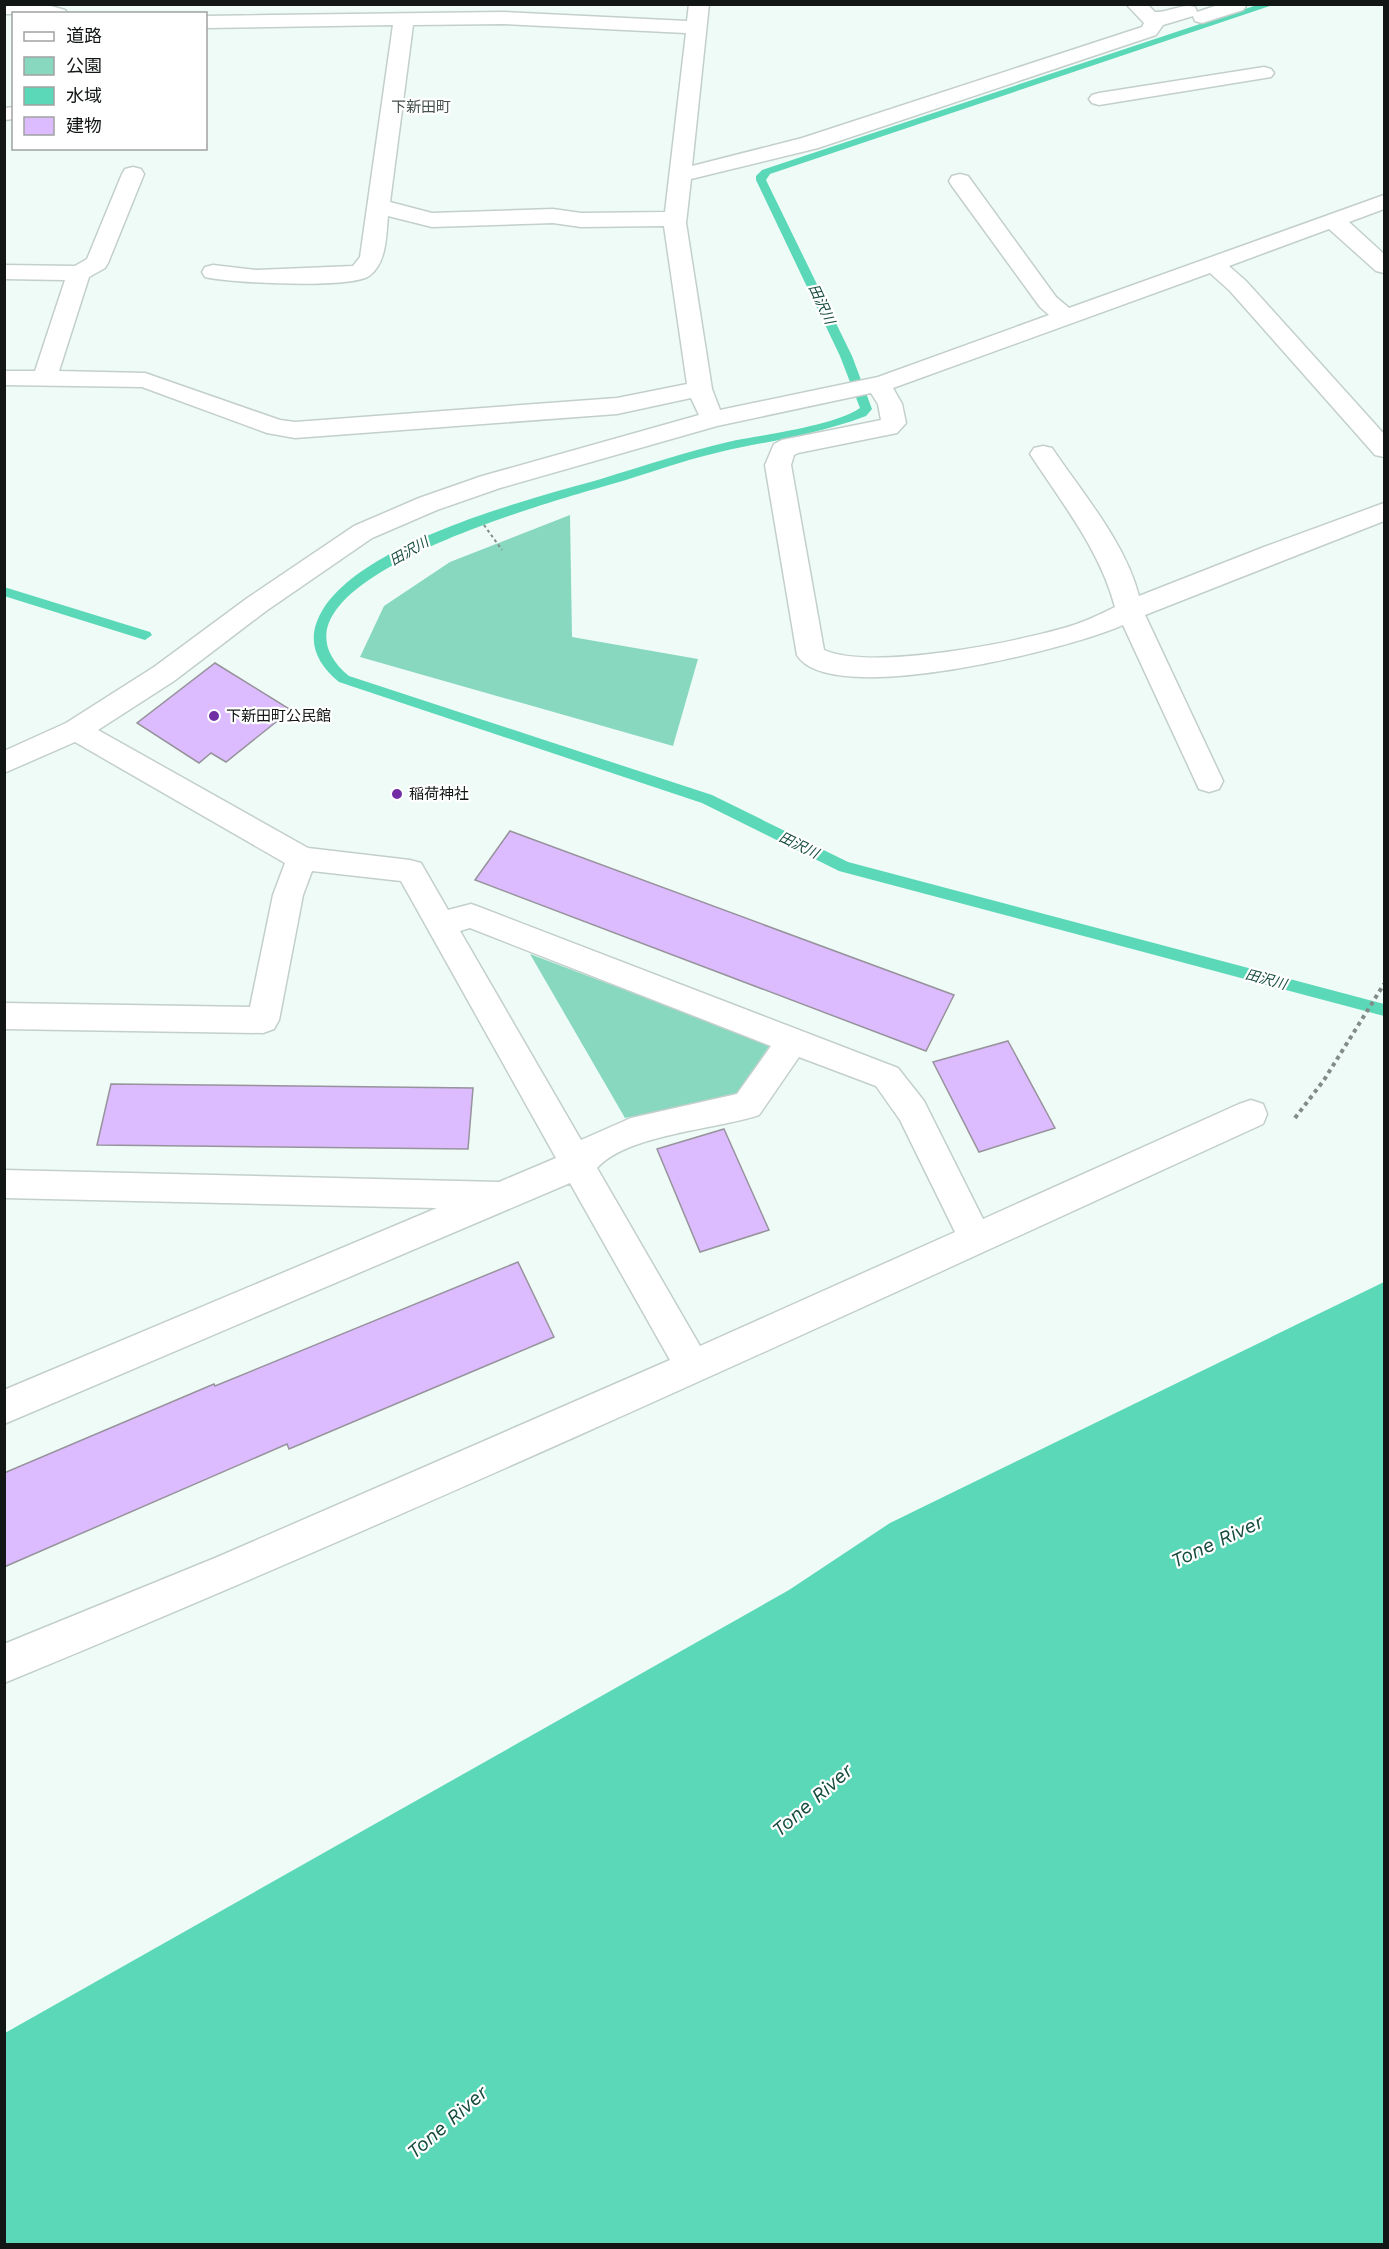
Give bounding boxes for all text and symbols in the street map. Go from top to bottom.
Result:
legend [12,12,207,150]
text: 道路 [66,25,102,46]
text: 公園 [66,55,102,76]
text: 水域 [66,85,102,106]
district label: 下新田町 [391,98,451,116]
text: 建物 [66,115,102,136]
water label: 田沢川 [806,282,839,328]
water label: 田沢川 [387,533,433,568]
place label: 下新田町公民館 [226,707,331,725]
marker: 下新田町公民館 [207,709,221,723]
place label: 稲荷神社 [409,785,469,803]
marker: 稲荷神社 [390,787,404,801]
water label: 田沢川 [777,829,823,862]
water label: 田沢川 [1244,966,1290,993]
water label: Tone River [1167,1509,1268,1573]
water label: Tone River [767,1758,858,1842]
water label: Tone River [402,2080,493,2164]

